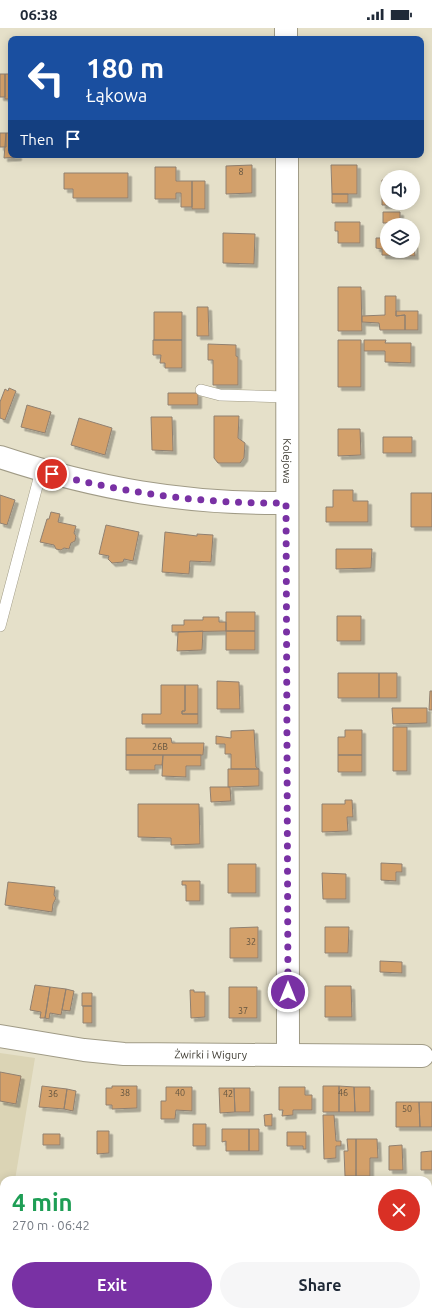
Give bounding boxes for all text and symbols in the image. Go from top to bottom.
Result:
text: 06:38 [20,6,58,23]
icon: left [20,52,72,104]
text: 180 m [86,52,164,83]
text: Łąkowa [86,85,147,105]
icon: arrive [62,128,84,150]
text: Then [20,131,54,148]
house number: 8 [238,167,244,177]
map controls [380,170,420,258]
button: sound [380,170,420,210]
button: layers [380,218,420,258]
street label: Kolejowa [281,438,293,484]
pin [35,457,69,491]
icon: arrive [41,463,63,485]
house number: 26B [152,742,168,752]
house number: 32 [246,937,256,947]
position arrow [267,971,309,1013]
house number: 37 [238,1006,248,1016]
street label: Żwirki i Wigury [174,1048,248,1061]
house number: 38 [120,1088,130,1098]
house number: 40 [175,1088,185,1098]
house number: 46 [338,1088,348,1098]
house number: 36 [48,1089,58,1099]
house number: 42 [223,1089,233,1099]
house number: 50 [402,1104,412,1114]
text: 4 min [12,1189,73,1216]
button: close [378,1189,420,1231]
text: 270 m · 06:42 [12,1218,90,1232]
button: Exit [12,1262,212,1308]
button: Share [220,1262,420,1308]

